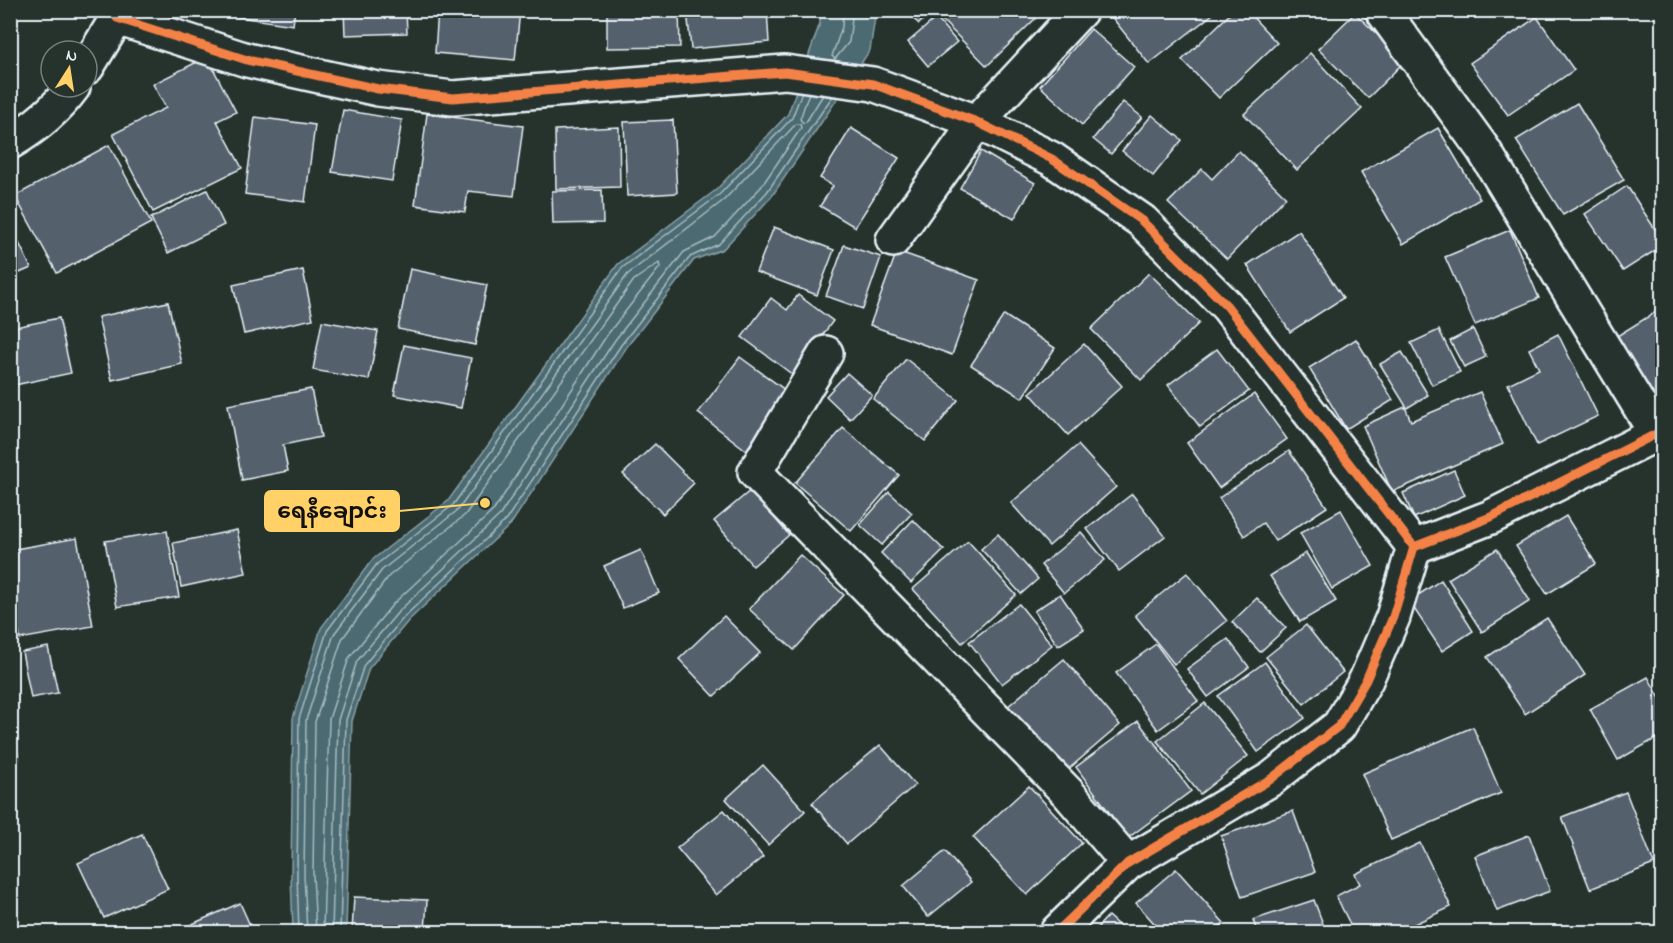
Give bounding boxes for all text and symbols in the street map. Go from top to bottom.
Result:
north arrow [39,39,99,99]
text: N [64,43,80,69]
callout: ရေနီချောင်း [265,491,399,531]
text: ရေနီချောင်း [277,495,387,529]

